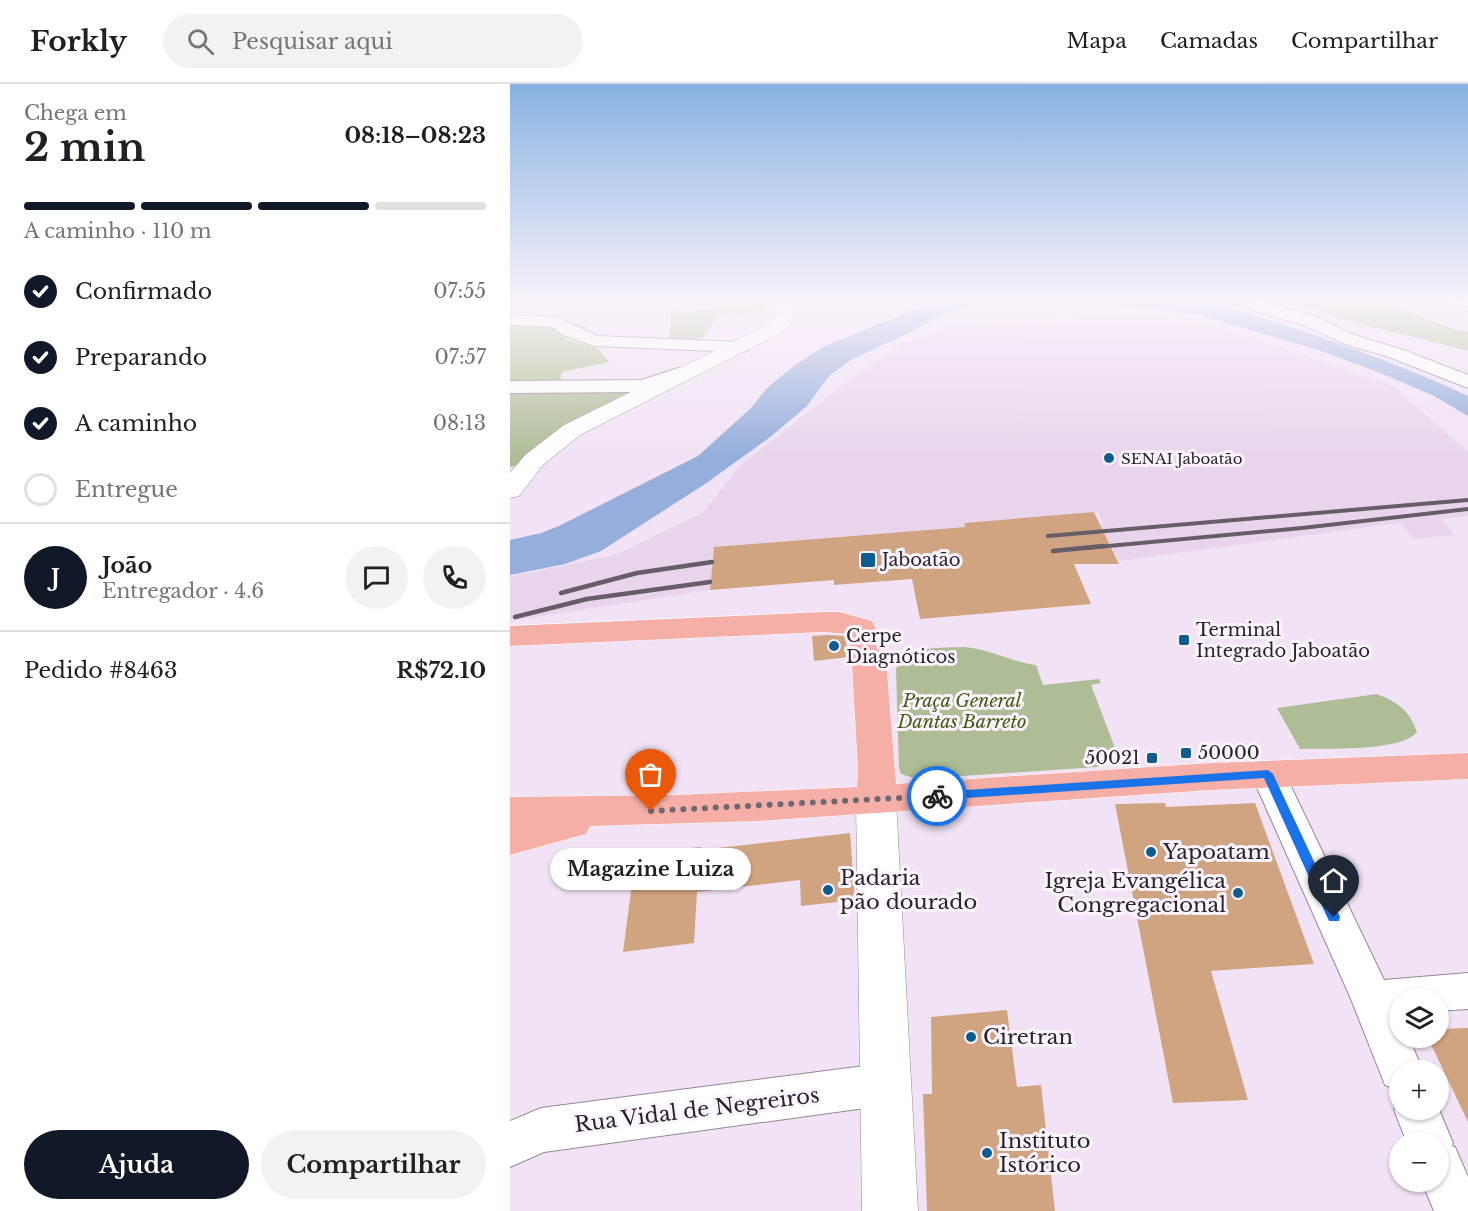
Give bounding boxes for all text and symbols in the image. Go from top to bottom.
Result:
search box [163,14,583,68]
text: Forkly [30,24,127,59]
icon: search [184,25,217,58]
text: Pesquisar aqui [232,28,393,55]
text: Mapa [1067,28,1127,54]
text: Camadas [1160,28,1258,54]
text: Compartilhar [1291,28,1438,54]
text: Chega em [24,101,127,125]
text: 08:18–08:23 [344,122,486,149]
text: 2 min [24,123,145,172]
text: A caminho · 110 m [24,219,212,243]
icon: check [24,275,57,308]
text: Confirmado [75,278,212,305]
text: 07:55 [433,279,486,303]
icon: check [24,341,57,374]
text: Preparando [75,344,207,371]
text: 07:57 [435,345,486,369]
icon: check [24,407,57,440]
text: A caminho [75,410,197,437]
text: 08:13 [433,411,486,435]
place label: SENAI Jaboatão [1121,449,1243,468]
marker: SENAI Jaboatão [1102,451,1116,465]
text: Entregue [75,476,178,503]
button: chat [345,546,408,609]
button: phone [423,546,486,609]
place label: Jaboatão [880,549,961,571]
marker: Jaboatão [859,551,877,569]
text: João [102,552,152,579]
text: J [51,564,60,591]
text: Entregador · 4.6 [102,579,264,603]
place label: Terminal Integrado Jaboatão [1196,619,1370,662]
place label: Cerpe Diagnóticos [846,625,956,668]
marker: Terminal Integrado Jaboatão [1177,633,1191,647]
marker: Cerpe Diagnóticos [827,639,841,653]
text: Pedido #8463 [24,657,178,684]
text: R$72.10 [396,657,486,684]
park label: Praça General Dantas Barreto [896,690,1027,733]
place label: 50000 [1198,742,1260,764]
marker: 50000 [1179,746,1193,760]
place label: 50021 [1085,747,1140,769]
pin [625,749,676,811]
marker: 50021 [1145,751,1159,765]
icon: bag [634,758,667,791]
courier [907,766,967,826]
icon: bike [921,780,954,813]
place label: Yapoatam [1162,839,1270,865]
marker: Yapoatam [1144,845,1158,859]
callout: Magazine Luiza [550,847,752,889]
pin [1308,855,1359,917]
text: Magazine Luiza [567,857,734,881]
icon: home [1317,864,1350,897]
place label: Padaria pão dourado [840,865,977,915]
place label: Igreja Evangélica Congregacional [1045,868,1226,918]
marker: Padaria pão dourado [821,883,835,897]
marker: Igreja Evangélica Congregacional [1231,886,1245,900]
map controls [1389,988,1449,1192]
button: layers [1389,988,1449,1048]
place label: Ciretran [983,1024,1073,1050]
marker: Ciretran [964,1030,978,1044]
button: + [1389,1060,1449,1120]
street label: Rua Vidal de Negreiros [573,1082,821,1138]
place label: Instituto Istórico [999,1128,1091,1178]
button: Ajuda [24,1130,249,1199]
button: Compartilhar [261,1130,486,1199]
button: − [1389,1132,1449,1192]
marker: Instituto Istórico [980,1146,994,1160]

